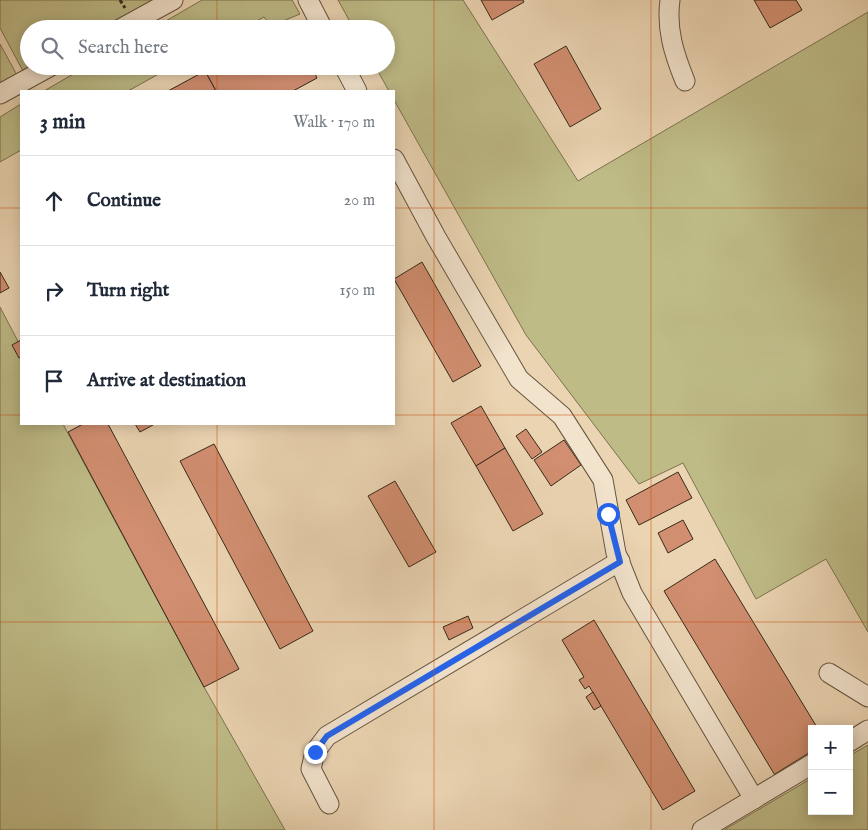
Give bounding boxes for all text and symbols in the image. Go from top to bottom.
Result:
search box [20,20,395,75]
icon: search [38,34,66,62]
text: Search here [78,36,169,60]
text: 3 min [40,109,85,136]
text: Walk · 170 m [293,113,375,133]
icon: ahead [40,187,68,215]
text: Continue [87,189,161,213]
text: 20 m [344,191,375,211]
icon: right [40,277,68,305]
text: Turn right [87,279,169,303]
text: 150 m [340,281,375,301]
icon: arrive [40,367,68,395]
text: Arrive at destination [87,369,246,393]
route start [597,503,620,526]
map controls [808,725,853,815]
button: + [808,725,853,770]
route end [304,741,327,764]
button: − [808,770,853,815]

